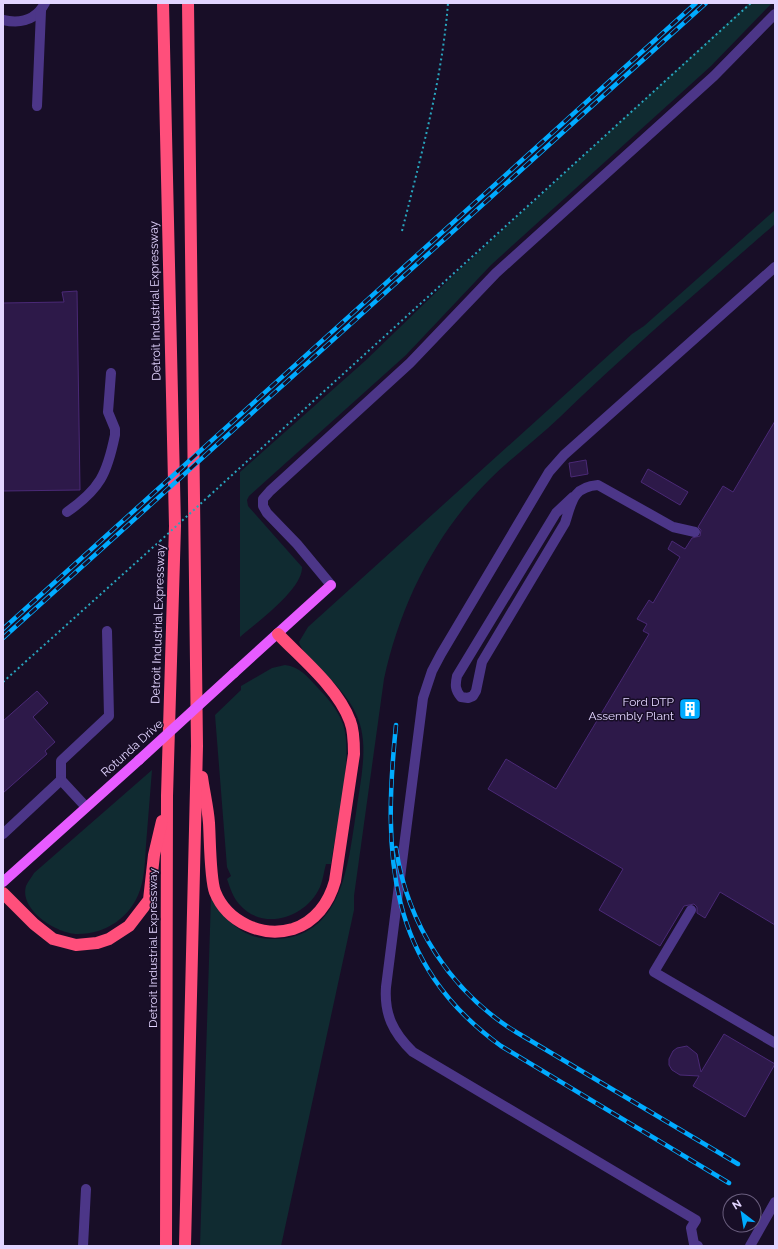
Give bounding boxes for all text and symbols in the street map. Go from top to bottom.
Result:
street label: Detroit Industrial Expressway [147,220,163,381]
street label: Detroit Industrial Expressway [148,543,168,704]
place label: Ford DTP Assembly Plant [588,695,675,723]
building icon: Ford DTP Assembly Plant [677,696,703,722]
street label: Rotunda Drive [98,717,166,779]
street label: Detroit Industrial Expressway [146,868,160,1028]
north arrow [722,1193,762,1233]
text: N [730,1197,744,1213]

